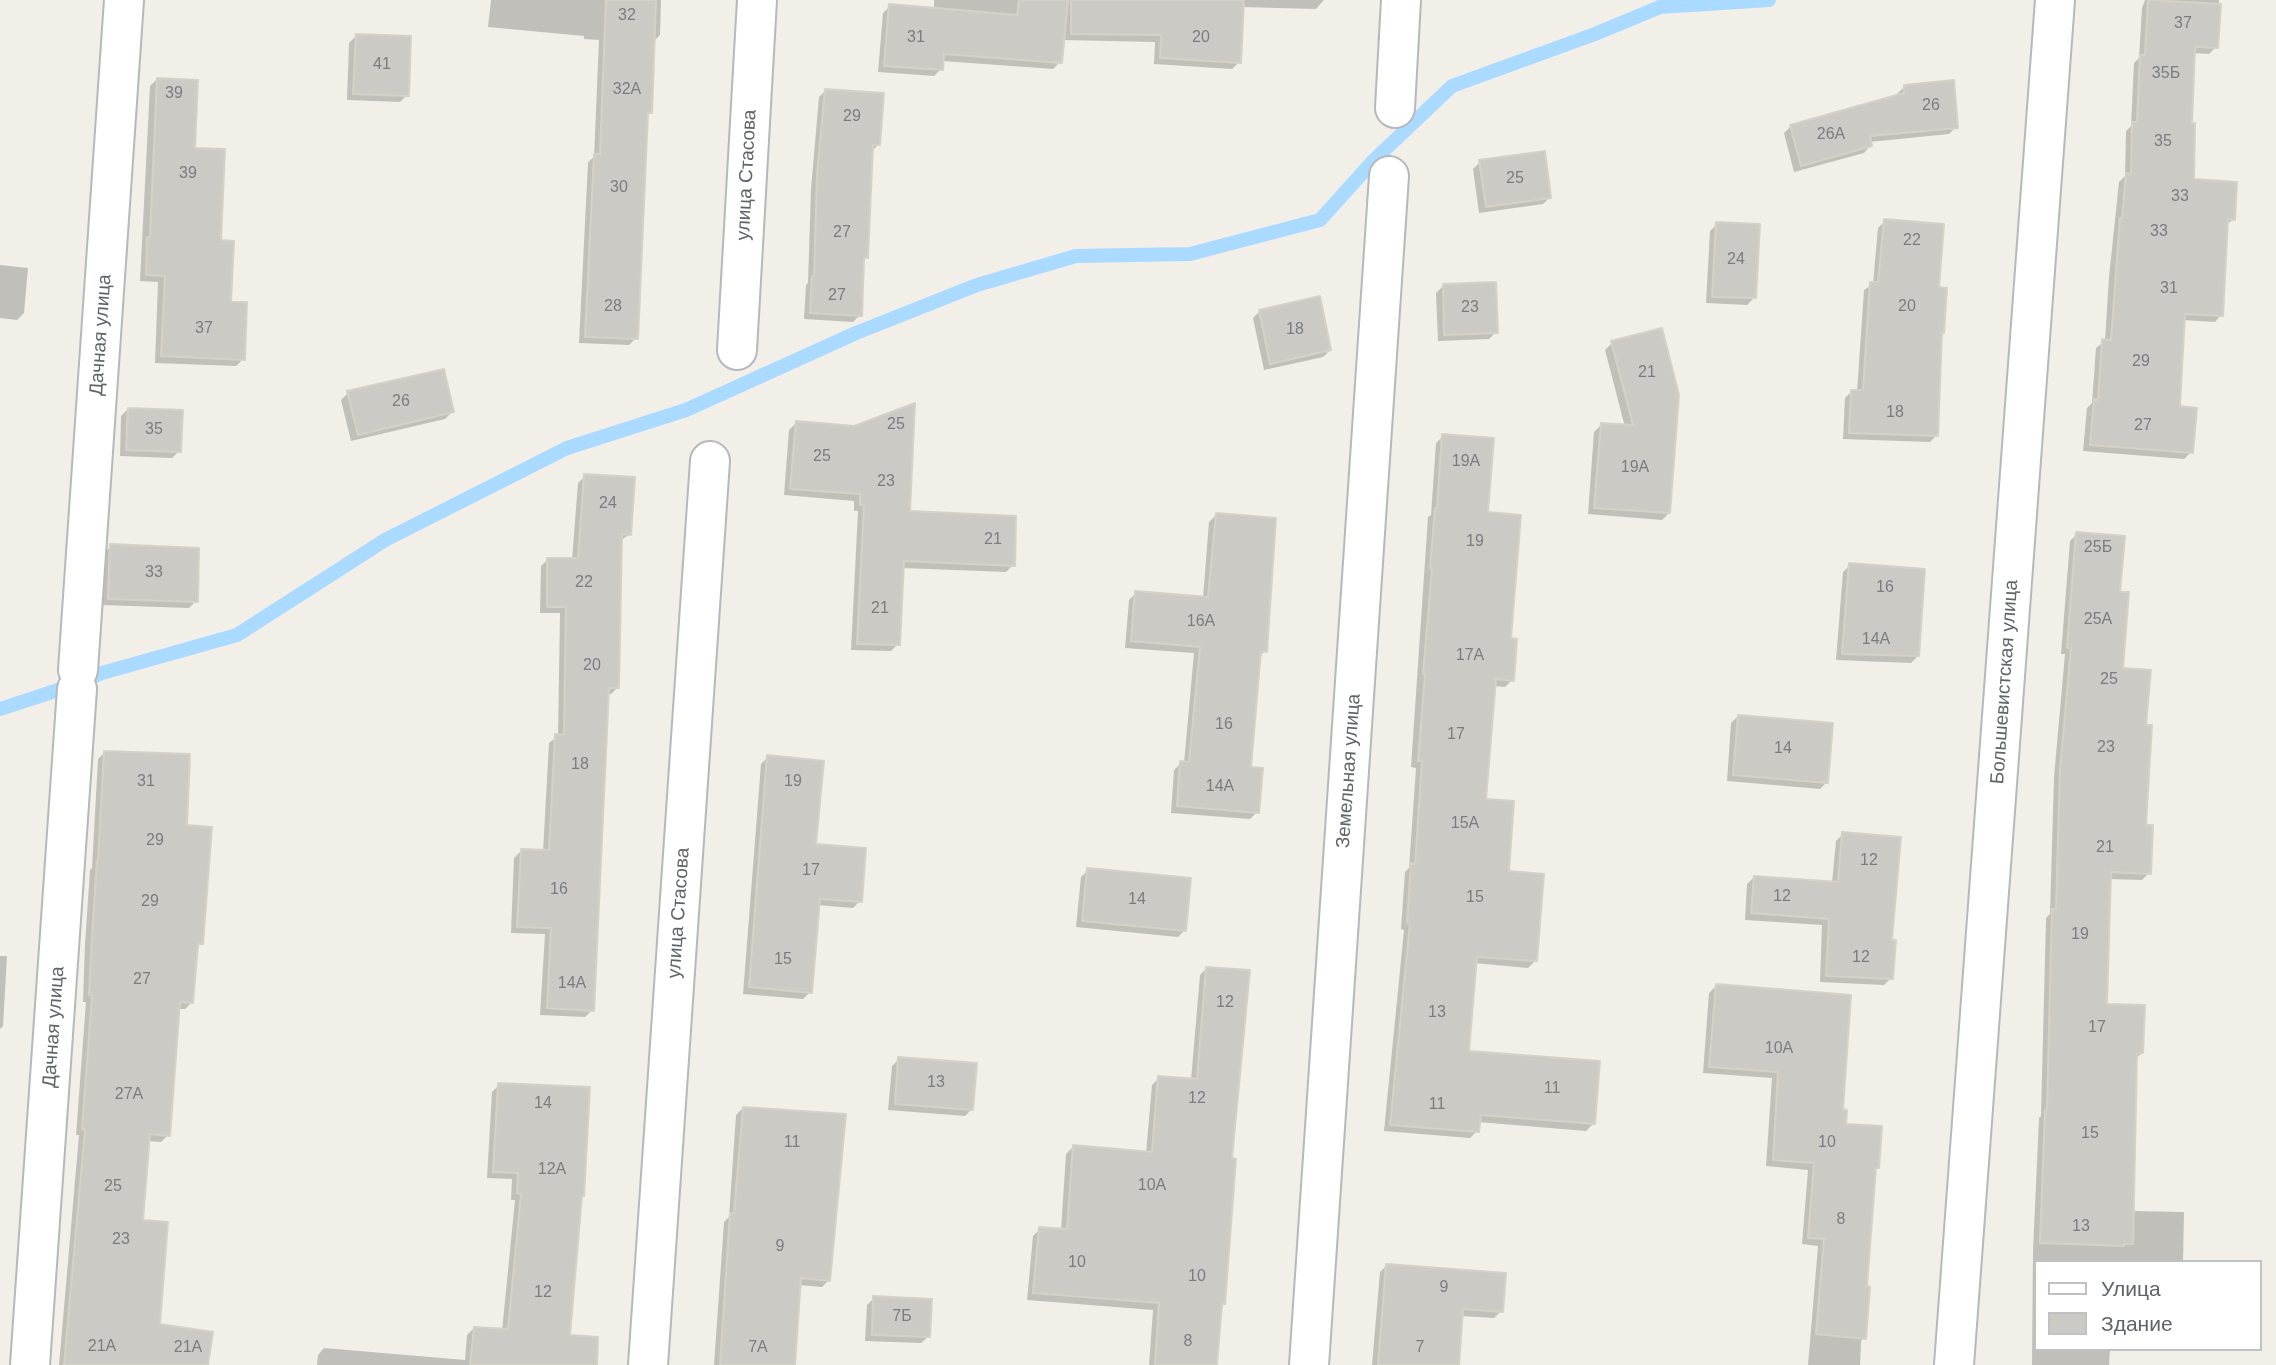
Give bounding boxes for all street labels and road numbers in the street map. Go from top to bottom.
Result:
street label: улица Стасова [732,109,762,241]
street label: Дачная улица [85,273,117,397]
street label: Большевистская улица [1986,579,2024,785]
street label: Земельная улица [1332,693,1366,849]
street label: улица Стасова [663,847,695,979]
street label: Дачная улица [38,965,70,1089]

